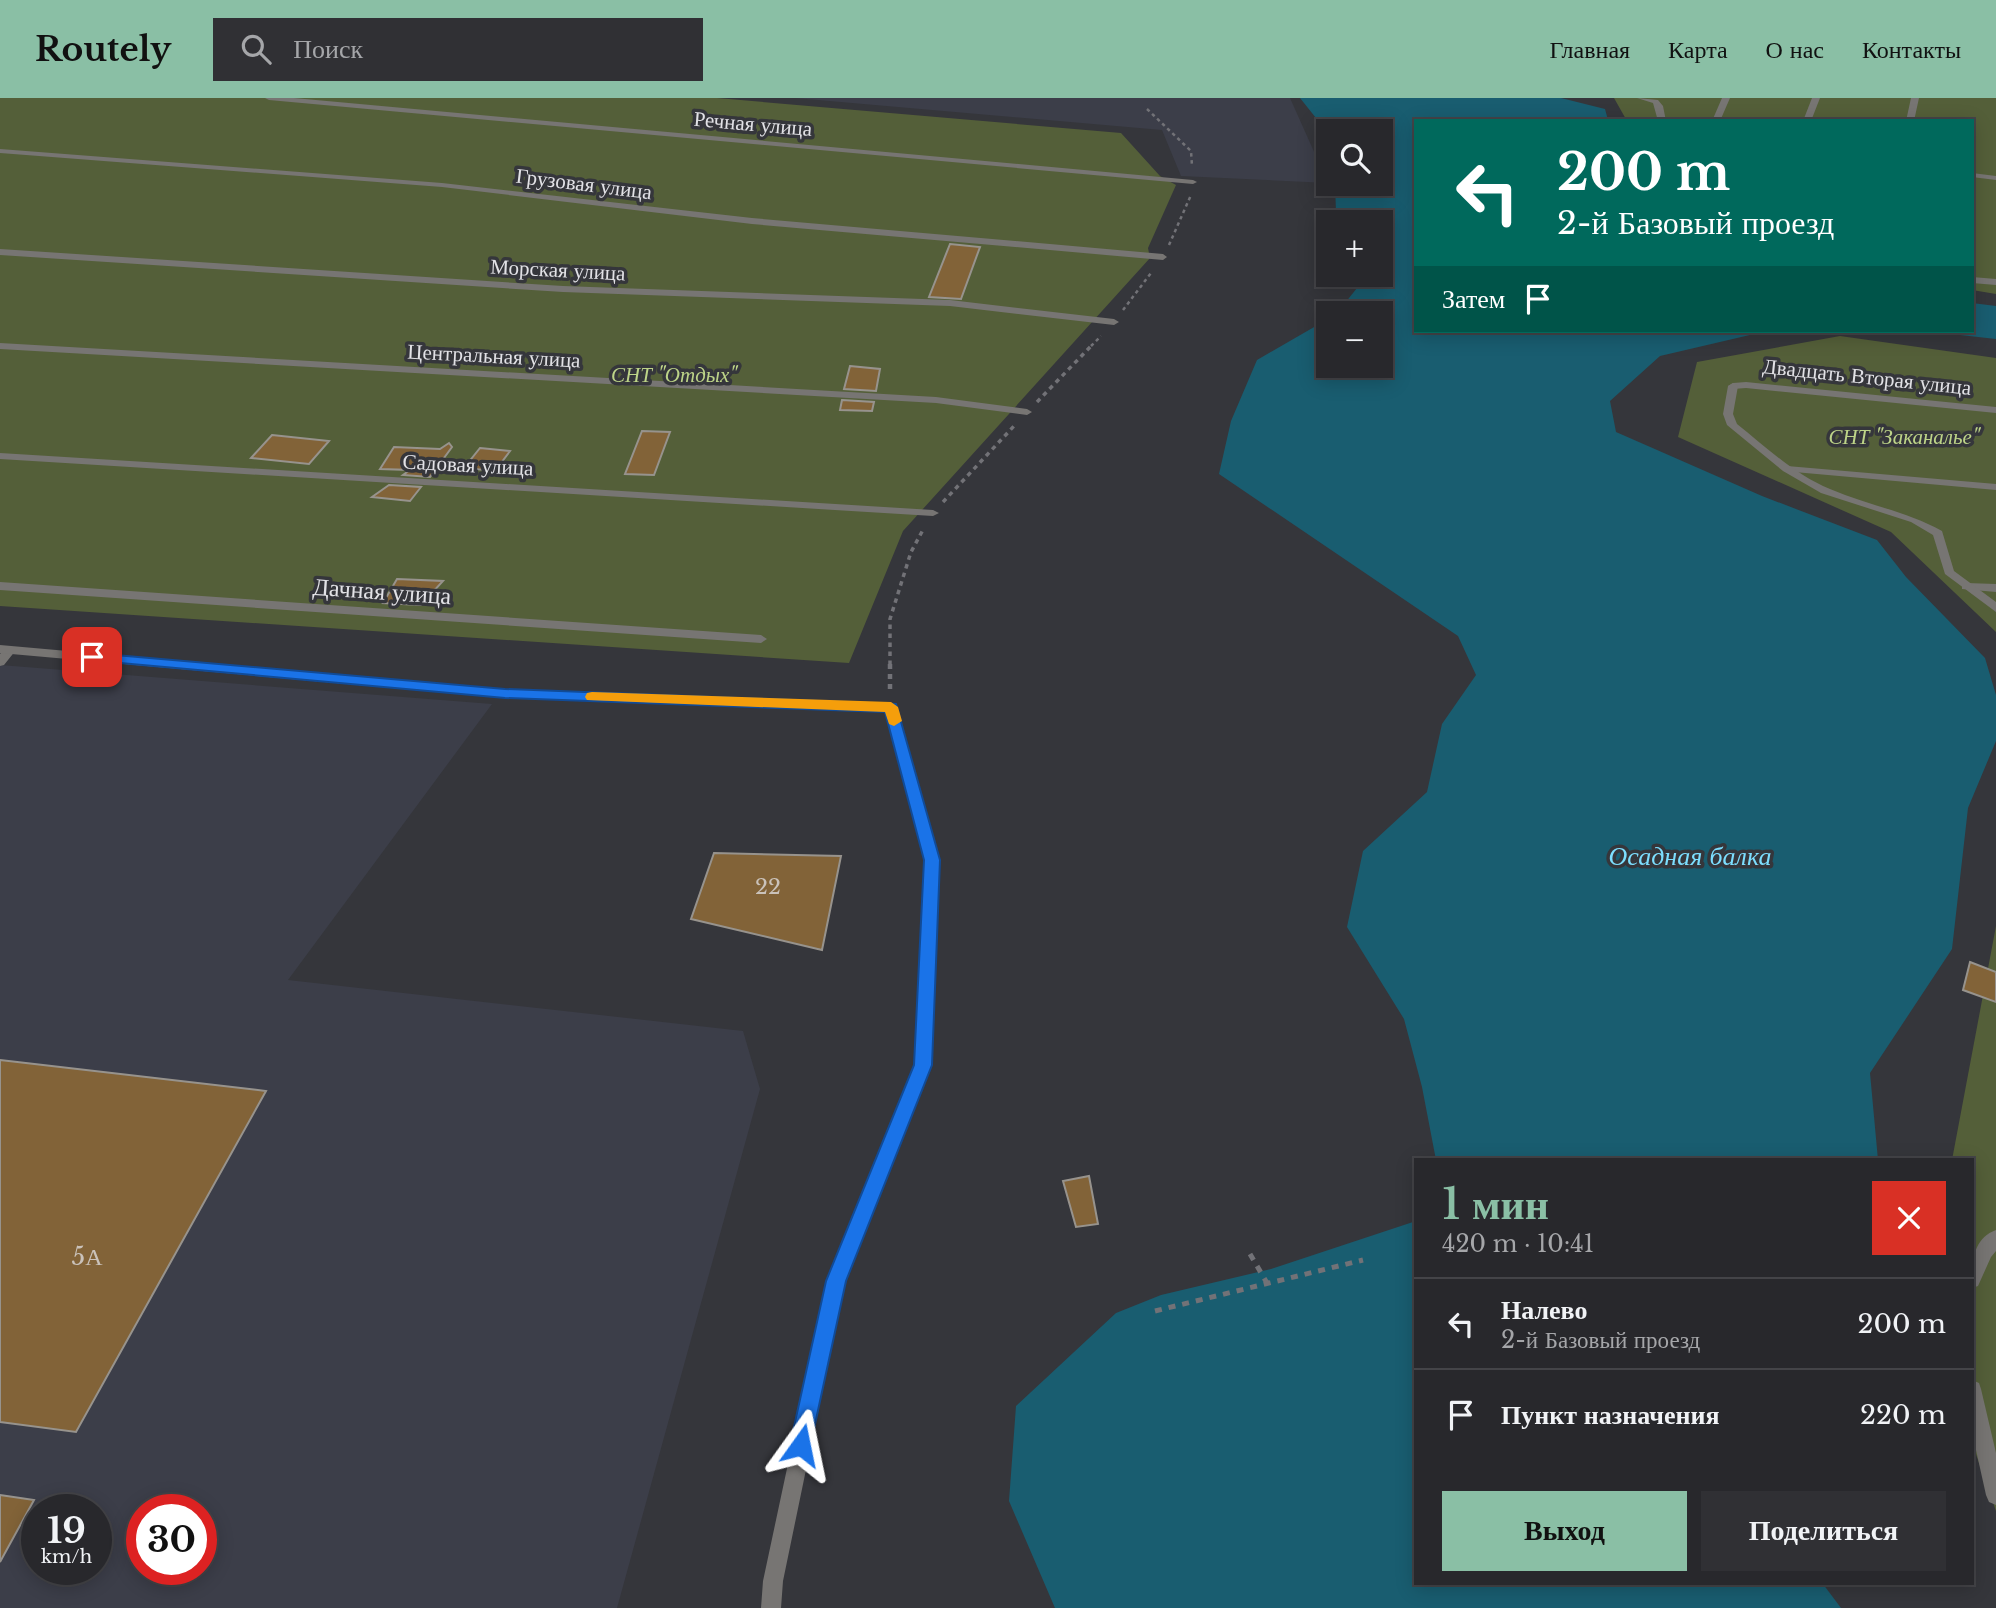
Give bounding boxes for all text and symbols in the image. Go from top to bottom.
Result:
search box [213,18,703,81]
text: Routely [35,29,171,70]
icon: search [237,30,275,68]
text: Поиск [293,33,363,65]
text: Главная [1550,35,1630,64]
text: Карта [1668,35,1728,64]
text: О нас [1766,35,1824,64]
text: Контакты [1862,35,1961,64]
street label: Речная улица [693,106,814,142]
map controls [1316,119,1393,378]
button: search [1316,119,1393,196]
text: 200 m [1557,142,1730,203]
icon: left [1442,147,1533,238]
street label: Грузовая улица [515,163,654,205]
text: 2-й Базовый проезд [1557,203,1834,243]
button: + [1316,210,1393,287]
street label: Морская улица [490,253,627,287]
icon: arrive [1519,280,1557,318]
text: Затем [1442,283,1505,315]
button: − [1316,301,1393,378]
street label: Центральная улица [407,338,582,374]
street label: Двадцать Вторая улица [1761,353,1973,401]
park label: СНТ "Отдых" [611,362,738,388]
park label: СНТ "Заканалье" [1829,424,1981,450]
street label: Садовая улица [402,449,535,481]
street label: Дачная улица [312,572,453,610]
pin [62,627,122,687]
icon: arrive [73,638,111,676]
water label: Осадная балка [1609,840,1771,872]
house number: 22 [755,874,781,900]
text: 1 мин [1442,1178,1549,1230]
button: close [1872,1181,1946,1255]
text: 420 m · 10:41 [1442,1230,1594,1258]
house number: 5А [72,1242,103,1271]
text: Налево [1501,1294,1587,1326]
icon: left [1442,1305,1480,1343]
text: 200 m [1857,1308,1946,1340]
text: 2-й Базовый проезд [1501,1326,1700,1354]
icon: arrive [1442,1396,1480,1434]
text: Пункт назначения [1501,1399,1719,1431]
text: 220 m [1860,1399,1946,1431]
position arrow [764,1408,838,1482]
button: Выход [1442,1491,1687,1571]
button: Поделиться [1701,1491,1946,1571]
speed limit sign: 30 [126,1494,217,1585]
text: 19 [47,1509,86,1552]
text: km/h [41,1546,92,1568]

